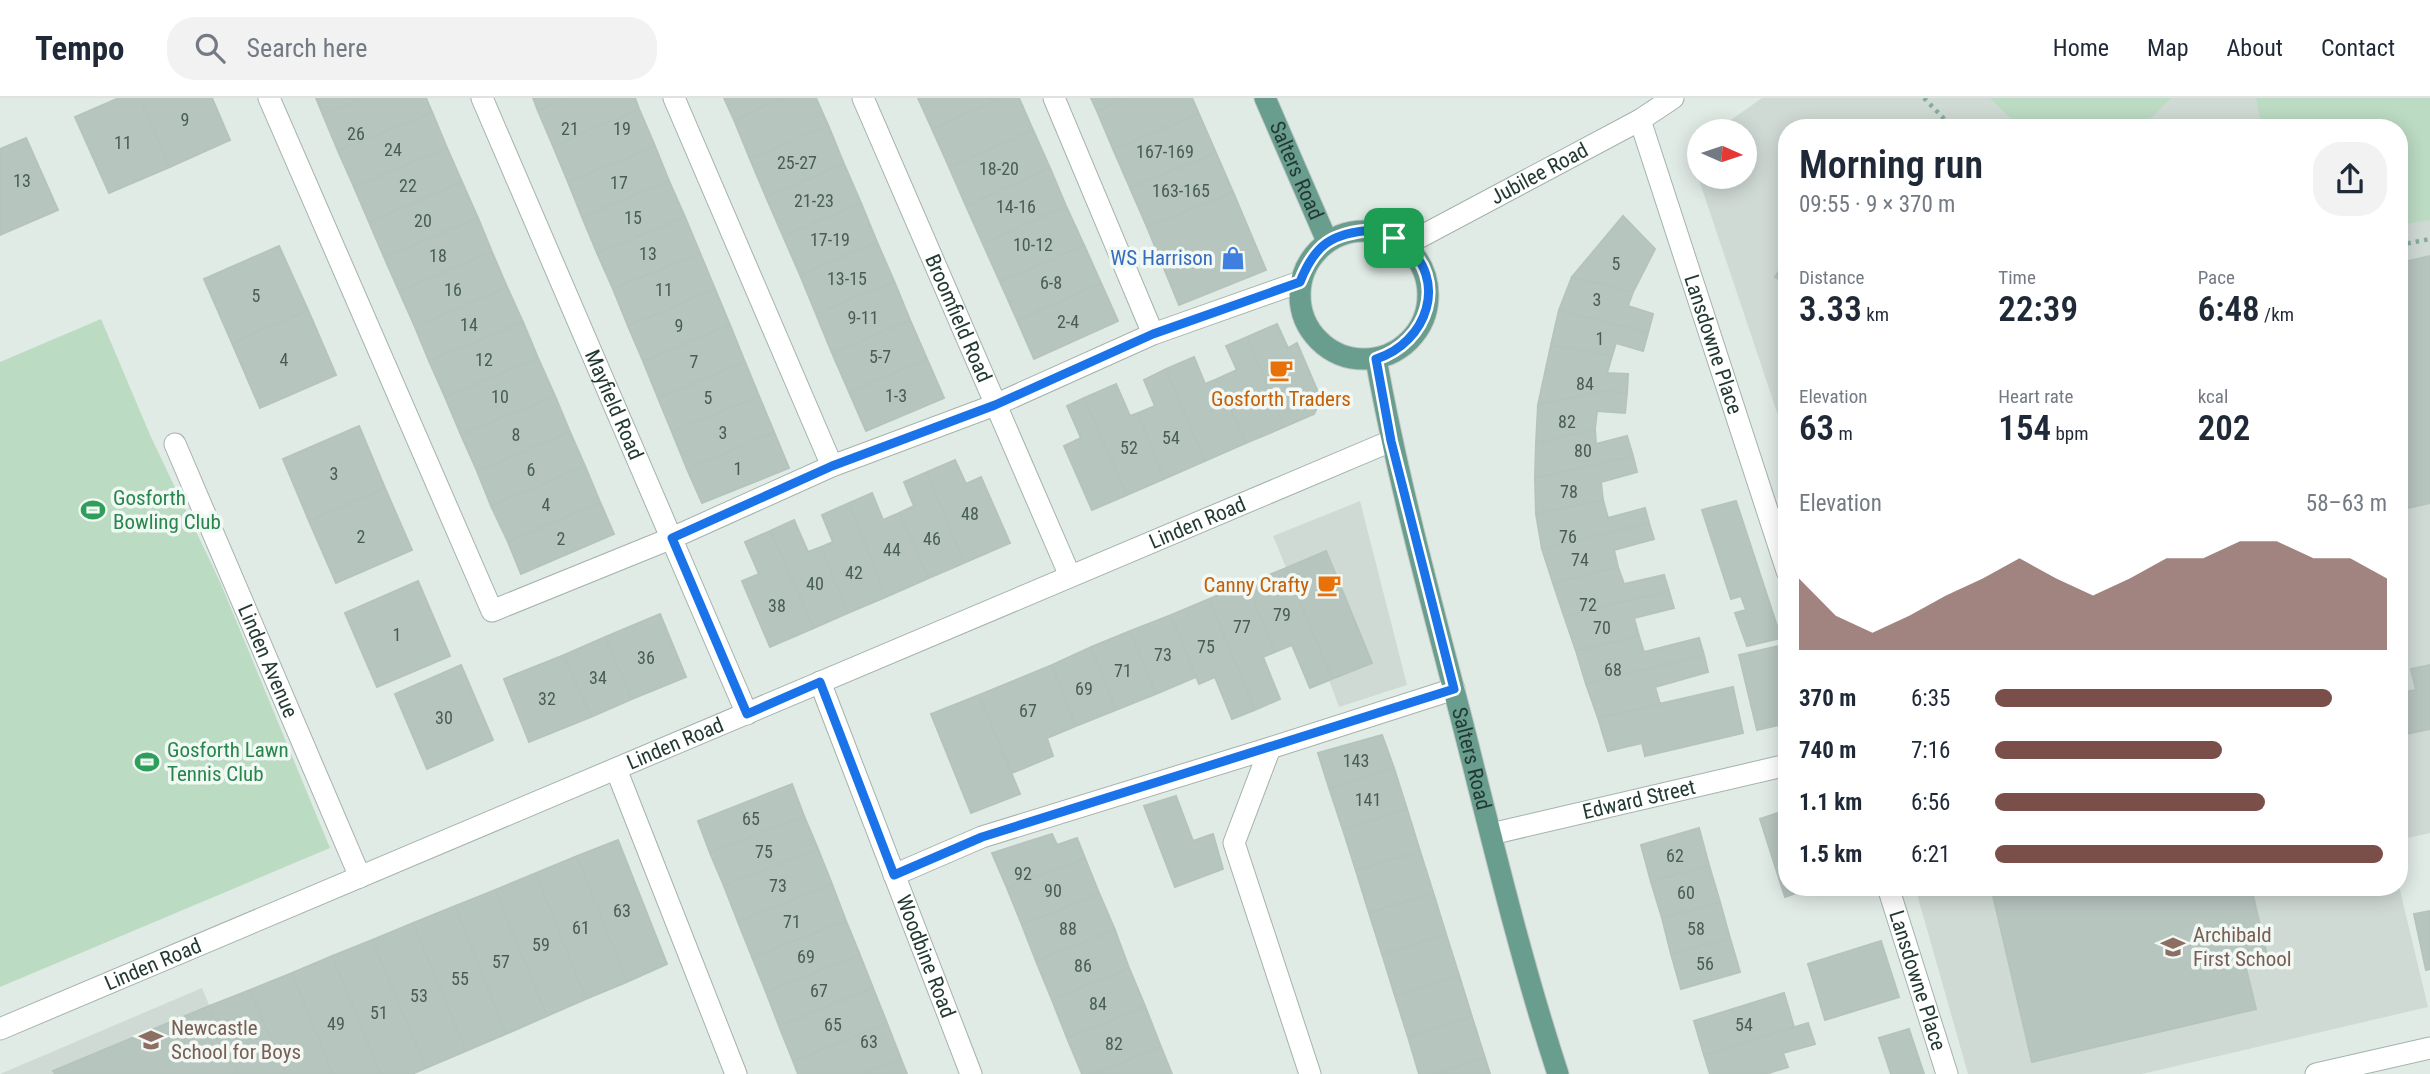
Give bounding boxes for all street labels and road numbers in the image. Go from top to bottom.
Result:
street label: Salters Road [1265,118,1328,223]
street label: Jubilee Road [1486,138,1592,209]
street label: Broomfield Road [920,251,997,386]
street label: Lansdowne Place [1679,272,1747,417]
street label: Mayfield Road [580,346,648,463]
street label: Linden Road [1146,492,1249,554]
street label: Linden Avenue [233,601,303,721]
street label: Salters Road [1447,705,1496,812]
street label: Linden Road [623,713,727,775]
street label: Edward Street [1580,775,1698,824]
street label: Woodbine Road [891,892,960,1021]
street label: Lansdowne Place [1884,908,1951,1054]
street label: Linden Road [101,933,205,995]

